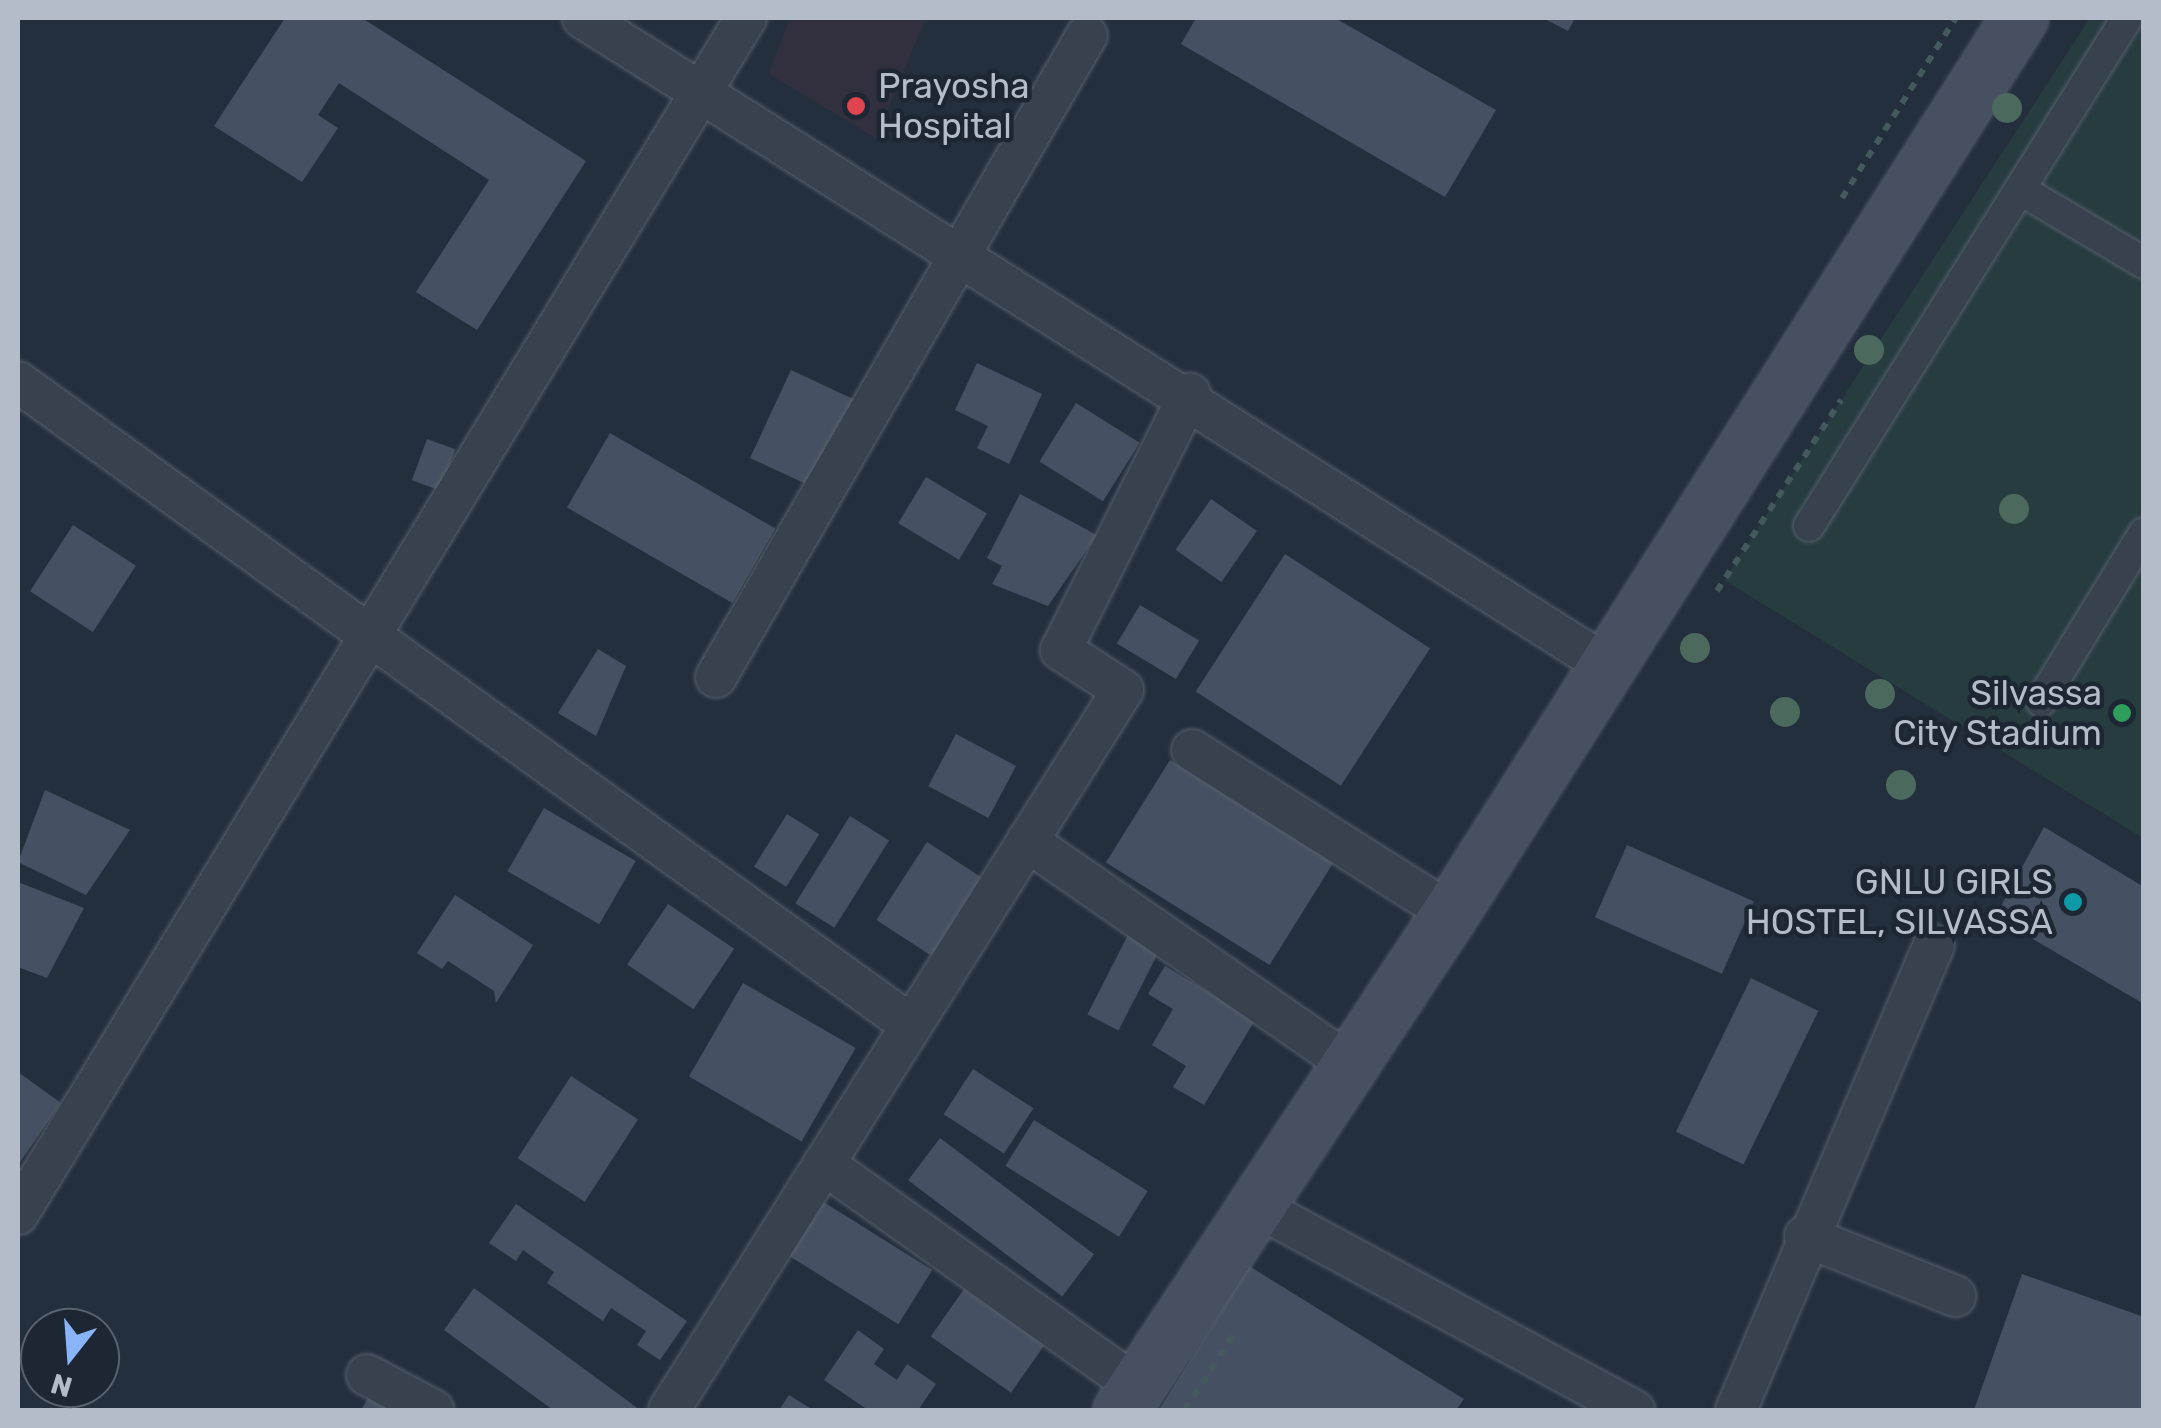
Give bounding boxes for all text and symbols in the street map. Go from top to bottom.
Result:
place label: Prayosha Hospital [878,65,1030,147]
marker: Prayosha Hospital [843,93,869,119]
place label: Silvassa City Stadium [1892,672,2102,754]
marker: Silvassa City Stadium [2111,702,2133,724]
place label: GNLU GIRLS HOSTEL, SILVASSA [1746,861,2053,943]
marker: GNLU GIRLS HOSTEL, SILVASSA [2062,891,2084,913]
north arrow [20,1308,120,1408]
text: N [47,1367,76,1404]

